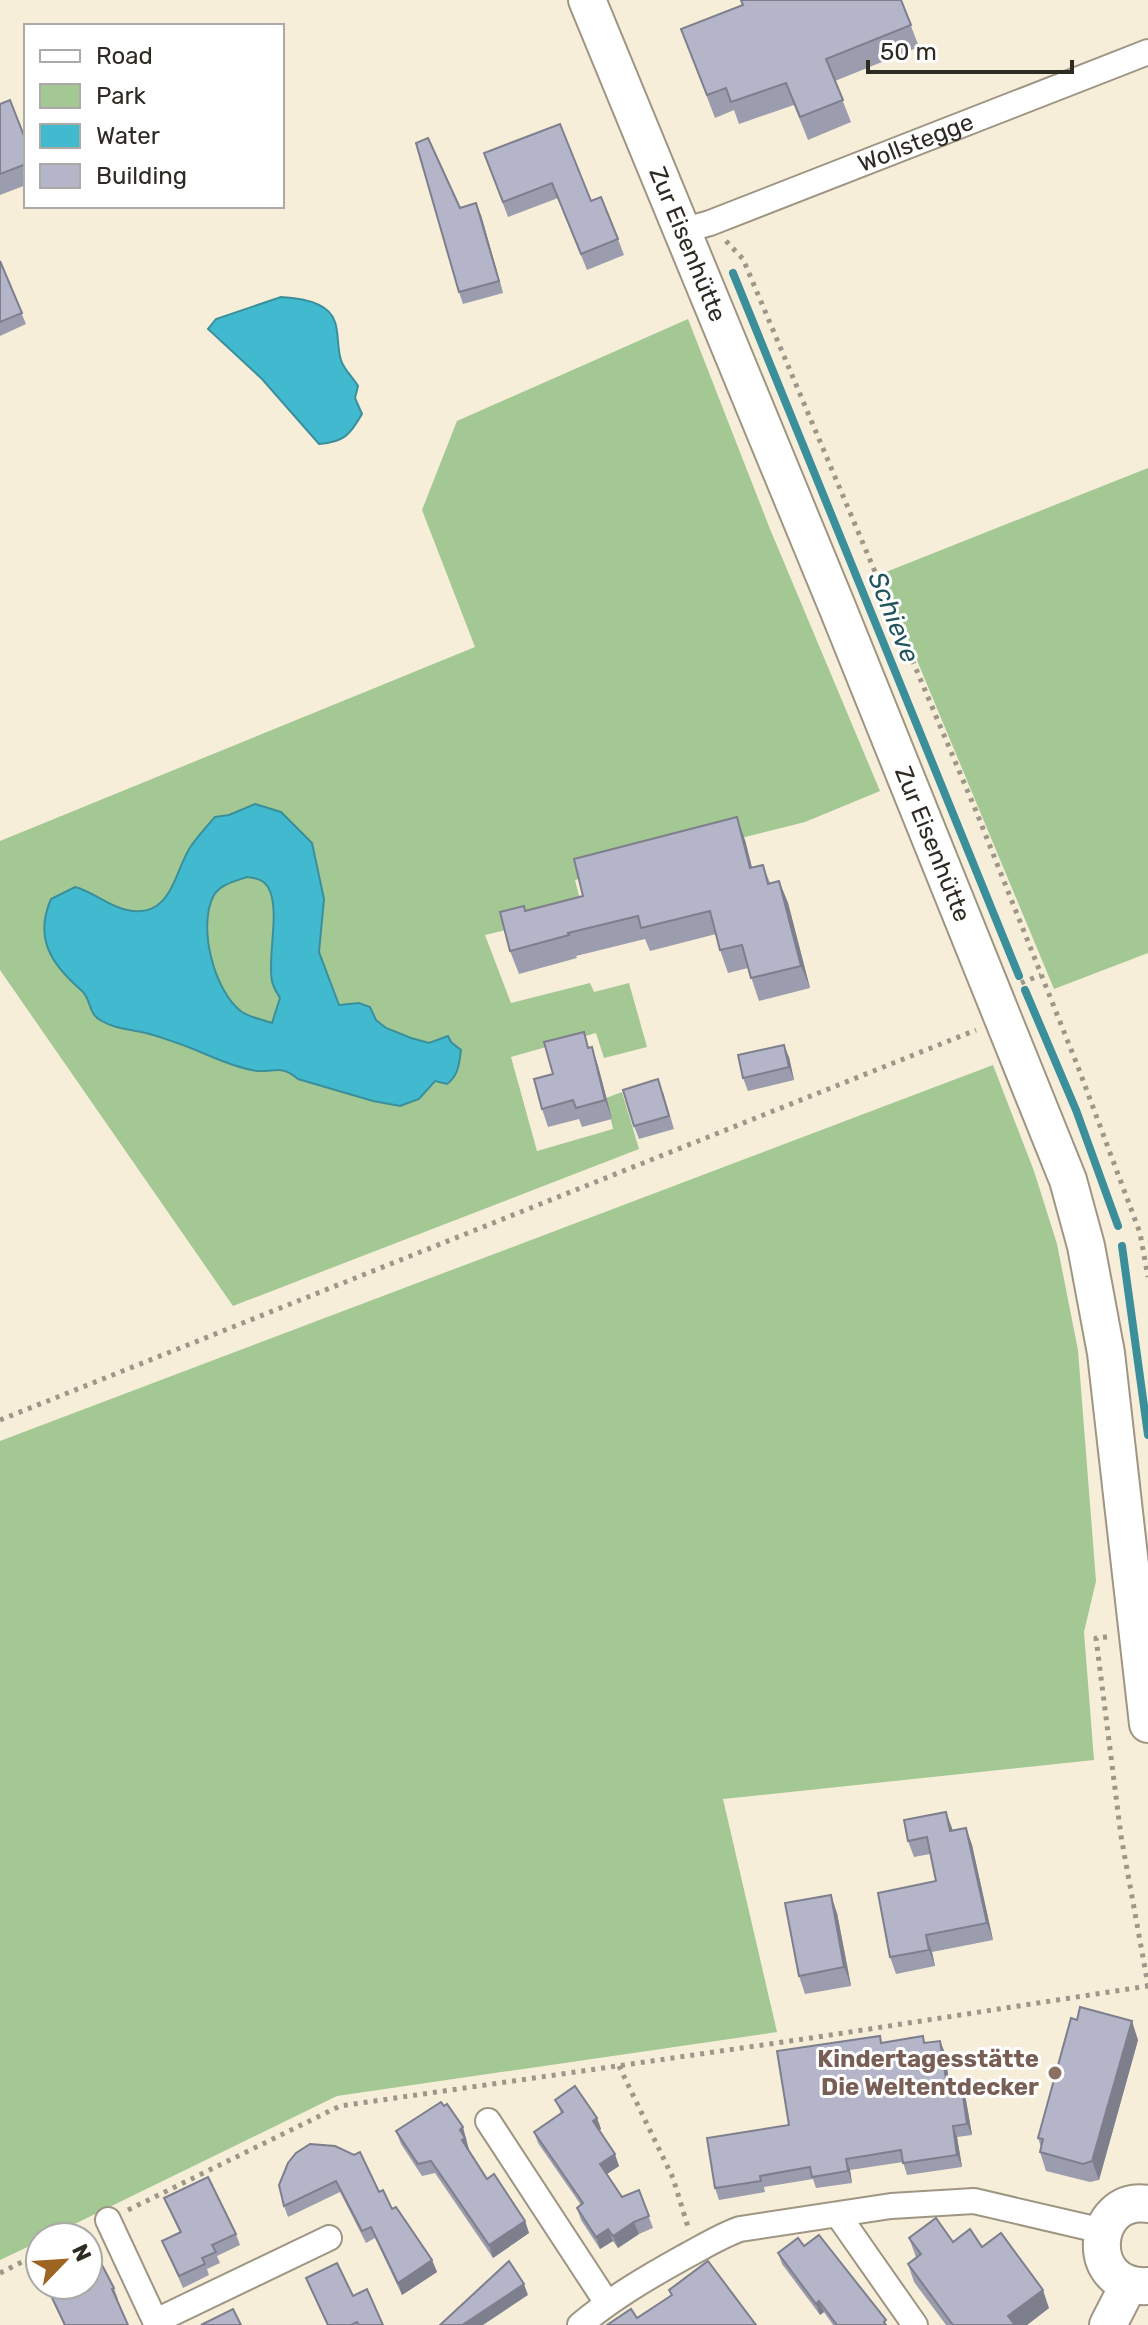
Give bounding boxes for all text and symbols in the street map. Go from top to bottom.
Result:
legend [24,24,284,208]
scale bar [868,24,1072,74]
text: 50 m [880,38,937,66]
text: Road [96,42,153,70]
text: Park [96,82,147,110]
street label: Wollstegge [854,108,977,178]
text: Water [96,122,160,150]
text: Building [96,162,187,190]
street label: Zur Eisenhütte [643,163,732,326]
water label: Schieve [861,567,926,667]
street label: Zur Eisenhütte [889,762,976,926]
place label: Kindertagesstätte Die Weltentdecker [817,2045,1039,2101]
marker: Kindertagesstätte Die Weltentdecker [1046,2064,1064,2082]
north arrow [24,2221,104,2301]
text: N [66,2240,97,2266]

